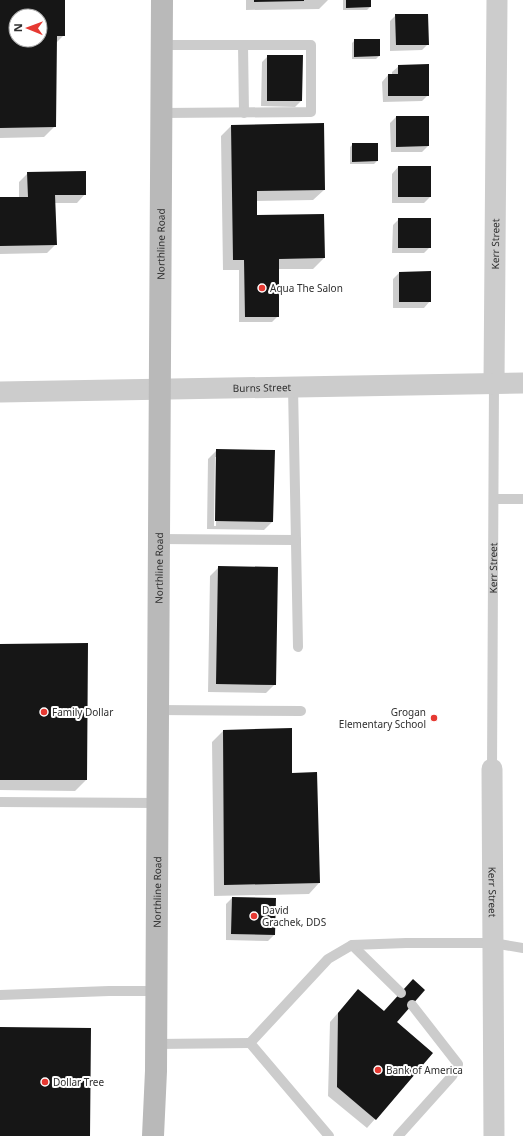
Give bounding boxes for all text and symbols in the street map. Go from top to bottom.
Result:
north arrow [8,8,48,48]
text: N [10,23,25,32]
street label: Northline Road [153,208,168,280]
street label: Kerr Street [488,218,502,269]
place label: Aqua The Salon [270,281,343,295]
marker: Aqua The Salon [257,283,267,293]
street label: Burns Street [233,380,292,395]
street label: Northline Road [152,532,166,604]
street label: Kerr Street [486,542,500,593]
place label: Family Dollar [52,705,113,719]
place label: Grogan Elementary School [339,705,426,731]
marker: Family Dollar [39,707,49,717]
marker: Grogan Elementary School [429,713,439,723]
street label: Northline Road [150,856,164,928]
street label: Kerr Street [486,867,500,918]
place label: David Grachek, DDS [262,903,327,929]
marker: David Grachek, DDS [249,911,259,921]
place label: Bank of America [386,1063,463,1077]
marker: Bank of America [373,1065,383,1075]
place label: Dollar Tree [53,1075,104,1089]
marker: Dollar Tree [40,1077,50,1087]

